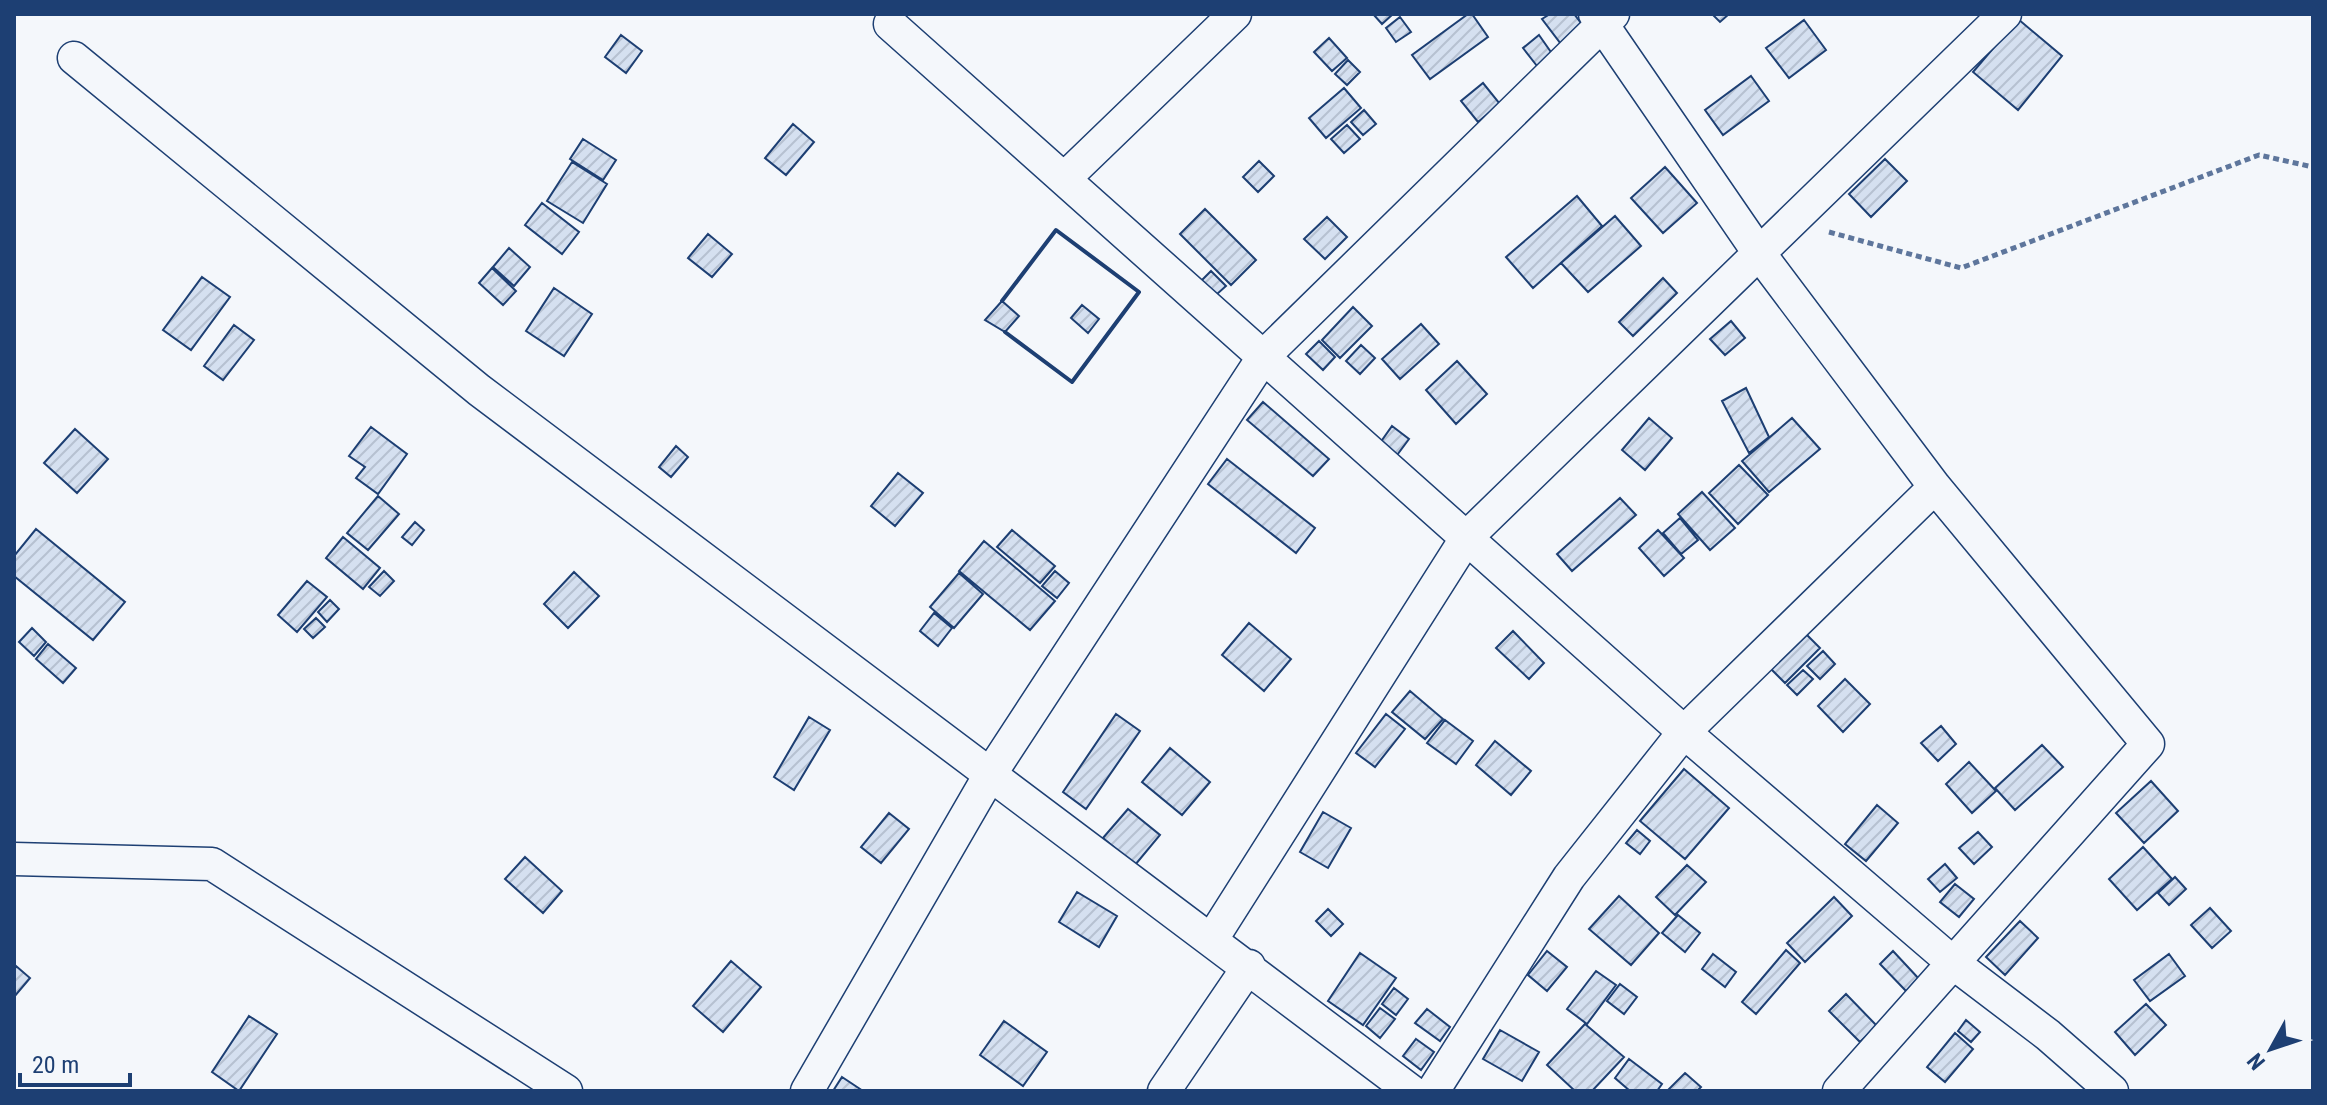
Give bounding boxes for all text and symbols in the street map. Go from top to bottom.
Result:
north arrow [2231,1009,2311,1089]
scale bar [20,1037,130,1087]
text: N [2242,1048,2270,1075]
text: 20 m [32,1051,79,1079]

